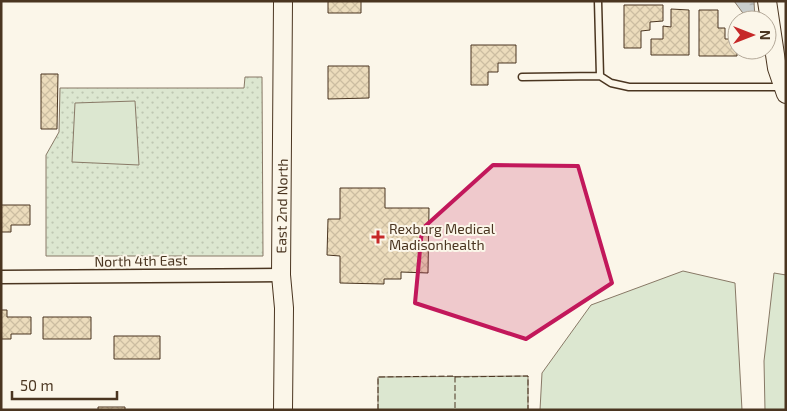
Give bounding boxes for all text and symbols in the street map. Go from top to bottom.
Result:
north arrow [727,10,777,60]
text: N [757,30,774,40]
street label: East 2nd North [272,158,291,254]
place label: Rexburg Medical Madisonhealth [389,220,496,253]
marker: Rexburg Medical Madisonhealth [371,230,385,244]
street label: North 4th East [94,251,188,270]
scale bar [12,368,118,400]
text: 50 m [20,376,54,394]

